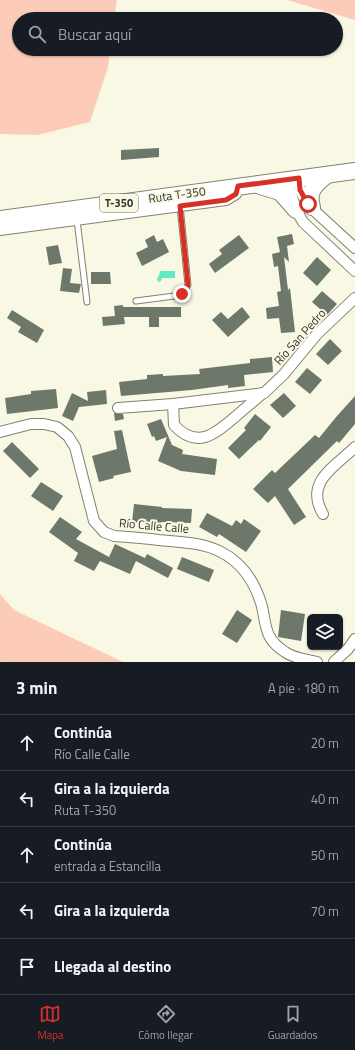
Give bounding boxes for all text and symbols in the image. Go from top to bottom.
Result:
search box [12,12,343,56]
icon: search [26,23,48,45]
text: Buscar aquí [58,23,131,46]
street label: Ruta T-350 [147,181,207,208]
road number: T-350 [100,194,138,212]
route start [299,195,317,213]
route end [173,285,191,303]
street label: Río San Pedro [269,304,330,369]
street label: Río Calle Calle [118,513,190,538]
map controls [307,614,343,650]
button: layers [307,614,343,650]
text: 3 min [16,675,57,701]
text: A pie · 180 m [268,678,339,698]
text: Continúa [54,721,112,744]
icon: ahead [16,732,38,754]
text: 20 m [311,733,339,753]
text: Río Calle Calle [54,744,130,764]
text: Gira a la izquierda [54,777,170,800]
icon: left [16,788,38,810]
text: 40 m [311,789,339,809]
text: Ruta T-350 [54,800,116,820]
text: Continúa [54,833,112,856]
icon: ahead [16,844,38,866]
text: 50 m [311,845,339,865]
text: entrada a Estancilla [54,856,161,876]
text: Gira a la izquierda [54,899,170,922]
icon: left [16,900,38,922]
text: 70 m [311,901,339,921]
text: Llegada al destino [54,955,171,978]
icon: arrive [16,956,38,978]
tab: Mapa [37,1003,63,1043]
tab: Cómo llegar [138,1003,193,1043]
tab: Guardados [268,1003,318,1043]

